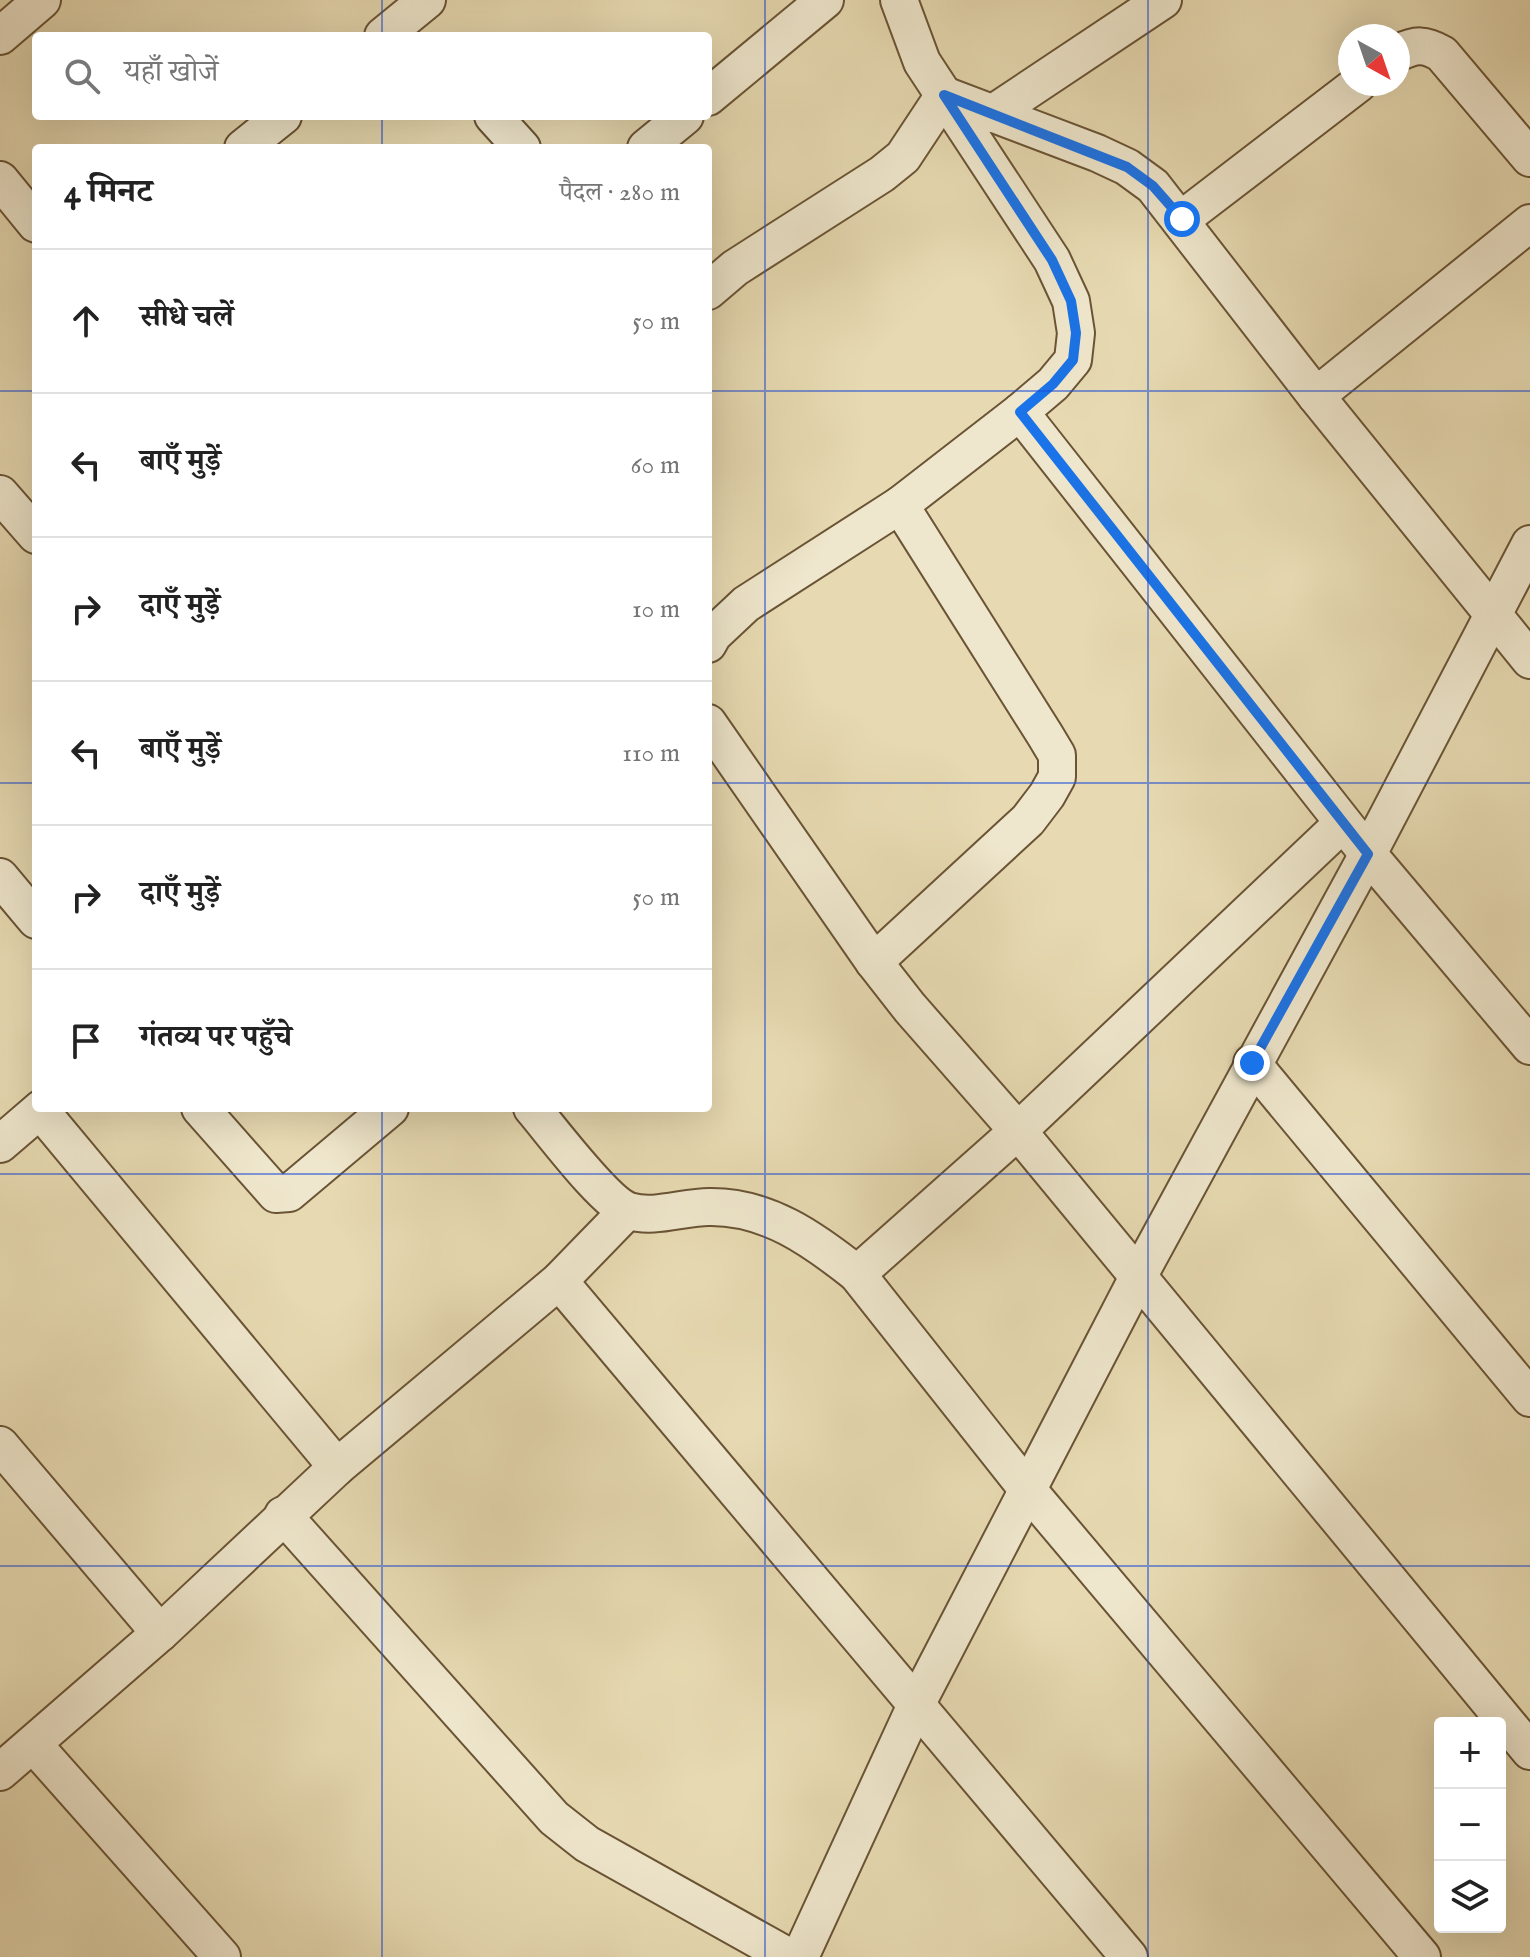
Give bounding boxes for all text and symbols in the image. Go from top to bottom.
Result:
north arrow [1338,24,1410,96]
search box [32,32,712,120]
icon: search [60,54,104,98]
text: यहाँ खोजें [124,54,218,92]
text: 4 मिनट [64,171,153,214]
text: पैदल · 280 m [559,176,680,209]
route start [1164,201,1200,237]
icon: ahead [64,299,108,343]
text: सीधे चलें [140,299,234,337]
text: 50 m [632,305,680,338]
icon: left [64,443,108,487]
text: बाएँ मुड़ें [140,443,221,481]
text: 60 m [631,449,680,482]
icon: right [64,587,108,631]
text: दाएँ मुड़ें [140,587,220,625]
text: 10 m [632,593,680,626]
icon: left [64,731,108,775]
text: बाएँ मुड़ें [140,731,221,769]
text: 110 m [622,737,680,770]
icon: right [64,875,108,919]
text: दाएँ मुड़ें [140,875,220,913]
text: 50 m [632,881,680,914]
icon: arrive [64,1019,108,1063]
text: गंतव्य पर पहुँचे [140,1019,292,1057]
route end [1234,1045,1270,1081]
map controls [1434,1717,1506,1933]
button: + [1434,1717,1506,1789]
button: − [1434,1789,1506,1861]
button: layers [1434,1861,1506,1933]

